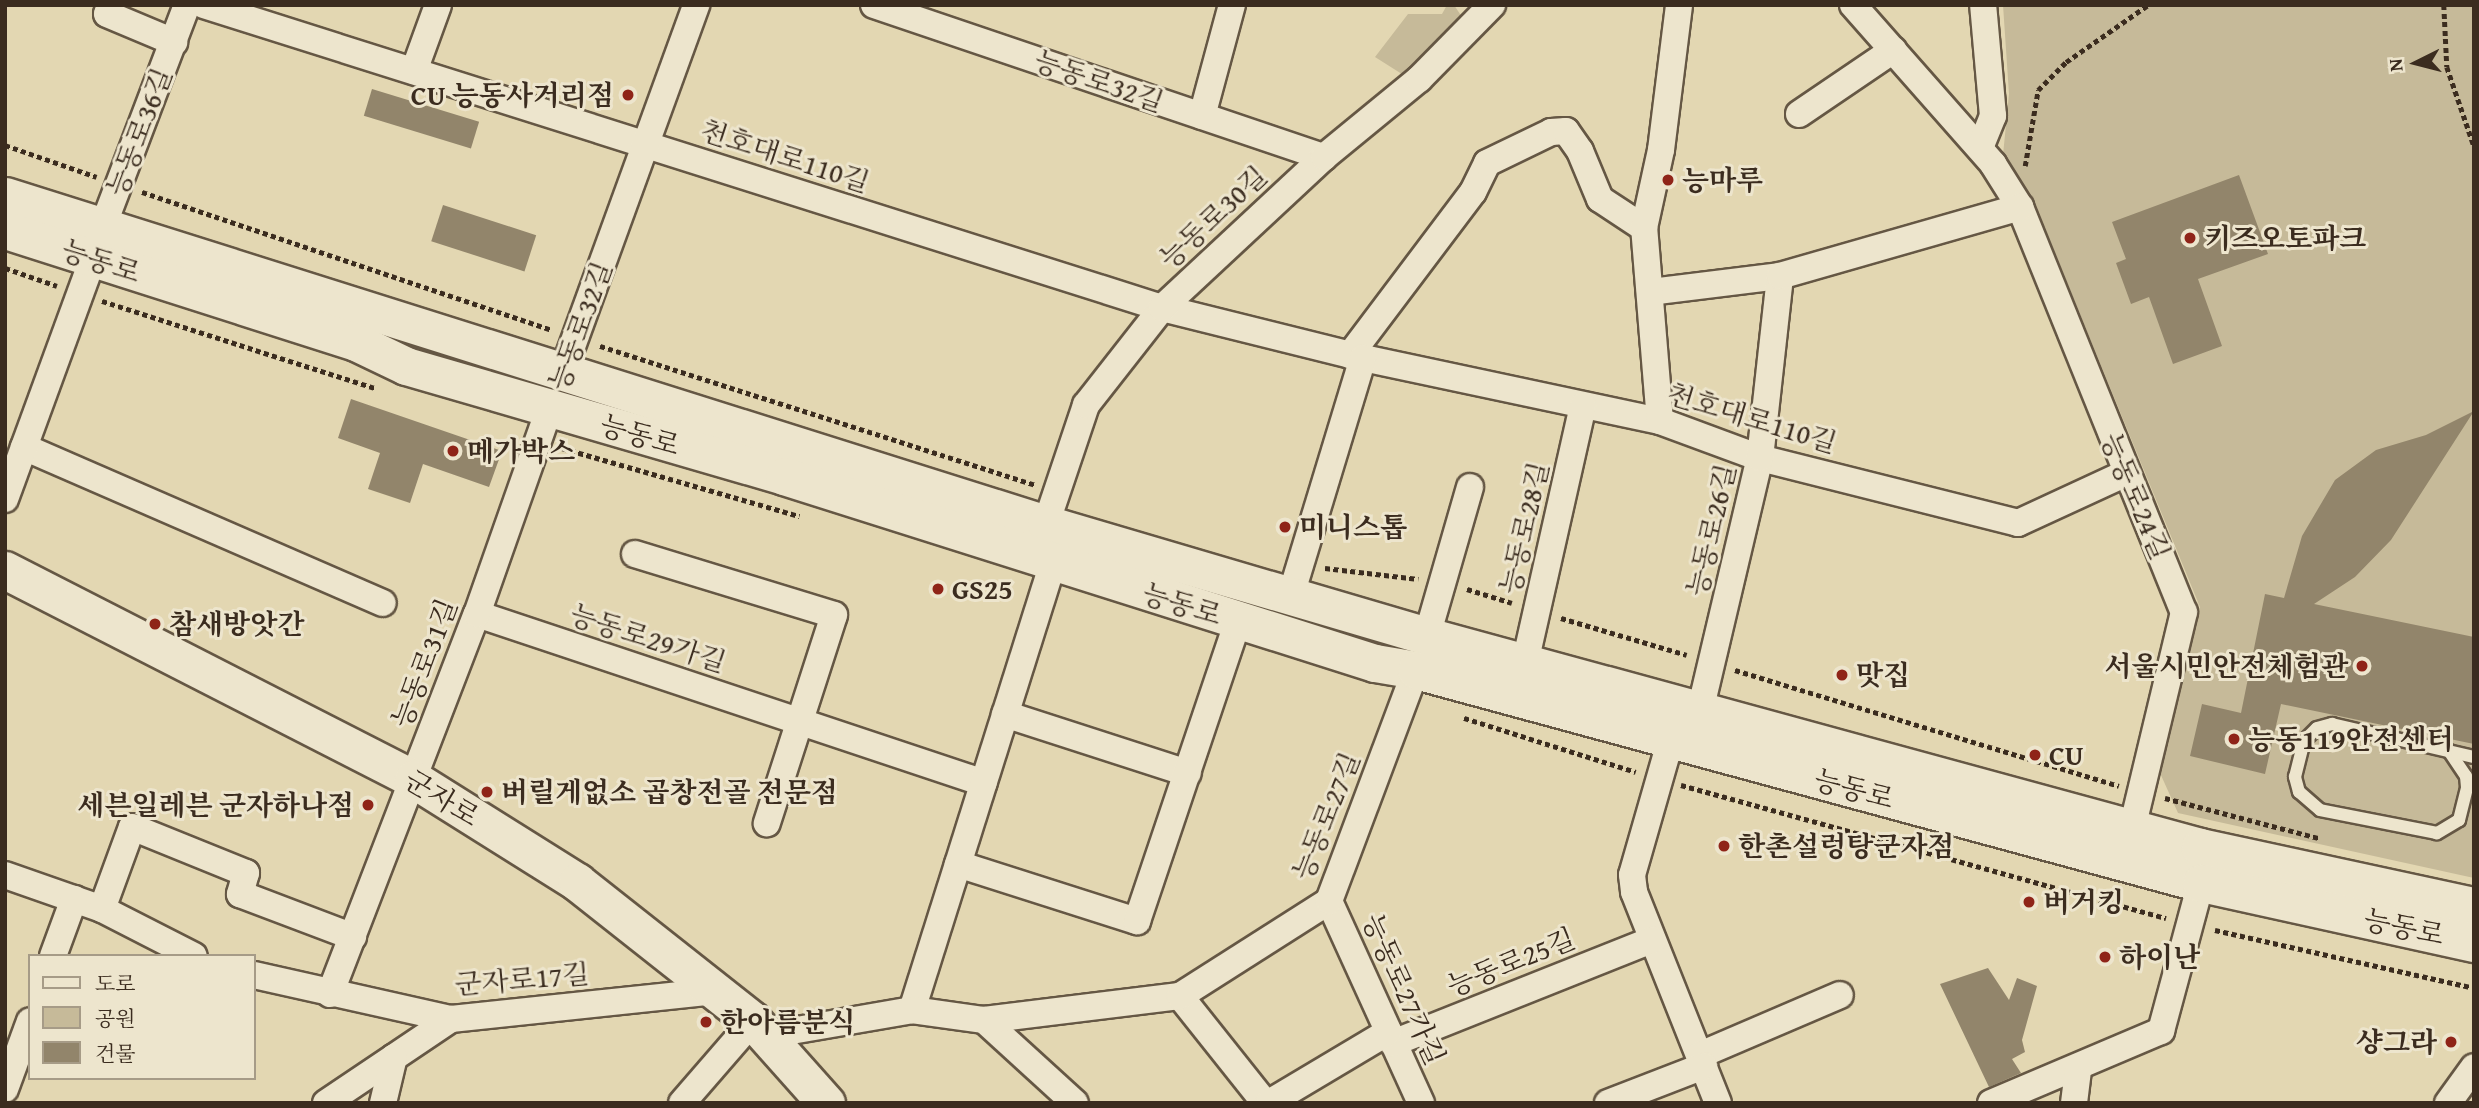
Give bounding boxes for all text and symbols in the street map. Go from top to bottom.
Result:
north arrow [2381,28,2451,98]
street label: 능동로32길 [1030,43,1168,119]
text: N [2381,57,2410,73]
street label: 능동로36길 [99,63,179,201]
place label: CU 능동사거리점 [411,78,614,112]
marker: CU 능동사거리점 [620,87,636,103]
street label: 천호대로110길 [696,113,874,199]
street label: 능동로30길 [1152,159,1274,275]
place label: 능마루 [1682,163,1763,197]
marker: 능마루 [1660,172,1676,188]
place label: 키즈오토파크 [2204,221,2366,255]
marker: 키즈오토파크 [2182,230,2198,246]
street label: 능동로 [57,232,145,290]
street label: 능동로32길 [541,257,619,395]
street label: 천호대로110길 [1663,376,1841,460]
street label: 능동로 [596,408,684,462]
street label: 능동로24길 [2094,427,2178,565]
place label: 메가박스 [467,434,575,468]
marker: 메가박스 [445,443,461,459]
street label: 능동로28길 [1492,458,1556,598]
street label: 능동로26길 [1679,460,1743,600]
place label: 미니스톱 [1299,510,1407,544]
marker: 미니스톱 [1277,519,1293,535]
place label: GS25 [952,572,1013,606]
street label: 능동로 [1138,576,1226,632]
marker: GS25 [930,581,946,597]
street label: 능동로31길 [384,594,464,732]
street label: 능동로29가길 [566,597,730,679]
place label: 참새방앗간 [169,607,304,641]
marker: 참새방앗간 [147,616,163,632]
place label: 서울시민안전체험관 [2105,649,2348,683]
place label: 맛집 [1856,658,1910,692]
marker: 서울시민안전체험관 [2354,658,2370,674]
marker: 맛집 [1834,667,1850,683]
place label: 능동119안전센터 [2248,722,2454,756]
marker: 능동119안전센터 [2226,731,2242,747]
place label: CU [2049,738,2084,772]
street label: 능동로27길 [1285,747,1367,885]
marker: CU [2027,747,2043,763]
street label: 능동로 [1810,762,1898,816]
street label: 군자로 [399,763,485,833]
place label: 버릴게없소 곱창전골 전문점 [501,775,838,809]
marker: 버릴게없소 곱창전골 전문점 [479,784,495,800]
place label: 세븐일레븐 군자하나점 [77,788,354,822]
marker: 세븐일레븐 군자하나점 [360,797,376,813]
place label: 한촌설렁탕군자점 [1738,829,1954,863]
marker: 한촌설렁탕군자점 [1716,838,1732,854]
place label: 버거킹 [2043,885,2124,919]
marker: 버거킹 [2021,894,2037,910]
street label: 능동로 [2361,902,2447,952]
street label: 능동로27가길 [1356,908,1452,1070]
street label: 능동로25길 [1442,921,1580,1003]
place label: 하이난 [2119,940,2200,974]
marker: 하이난 [2097,949,2113,965]
legend [28,954,256,1080]
street label: 군자로17길 [453,956,591,1002]
text: 도로 [95,968,136,999]
text: 공원 [95,1003,136,1034]
place label: 한아름분식 [720,1005,855,1039]
marker: 한아름분식 [698,1014,714,1030]
place label: 샹그라 [2356,1025,2437,1059]
marker: 샹그라 [2443,1034,2459,1050]
text: 건물 [95,1038,136,1069]

